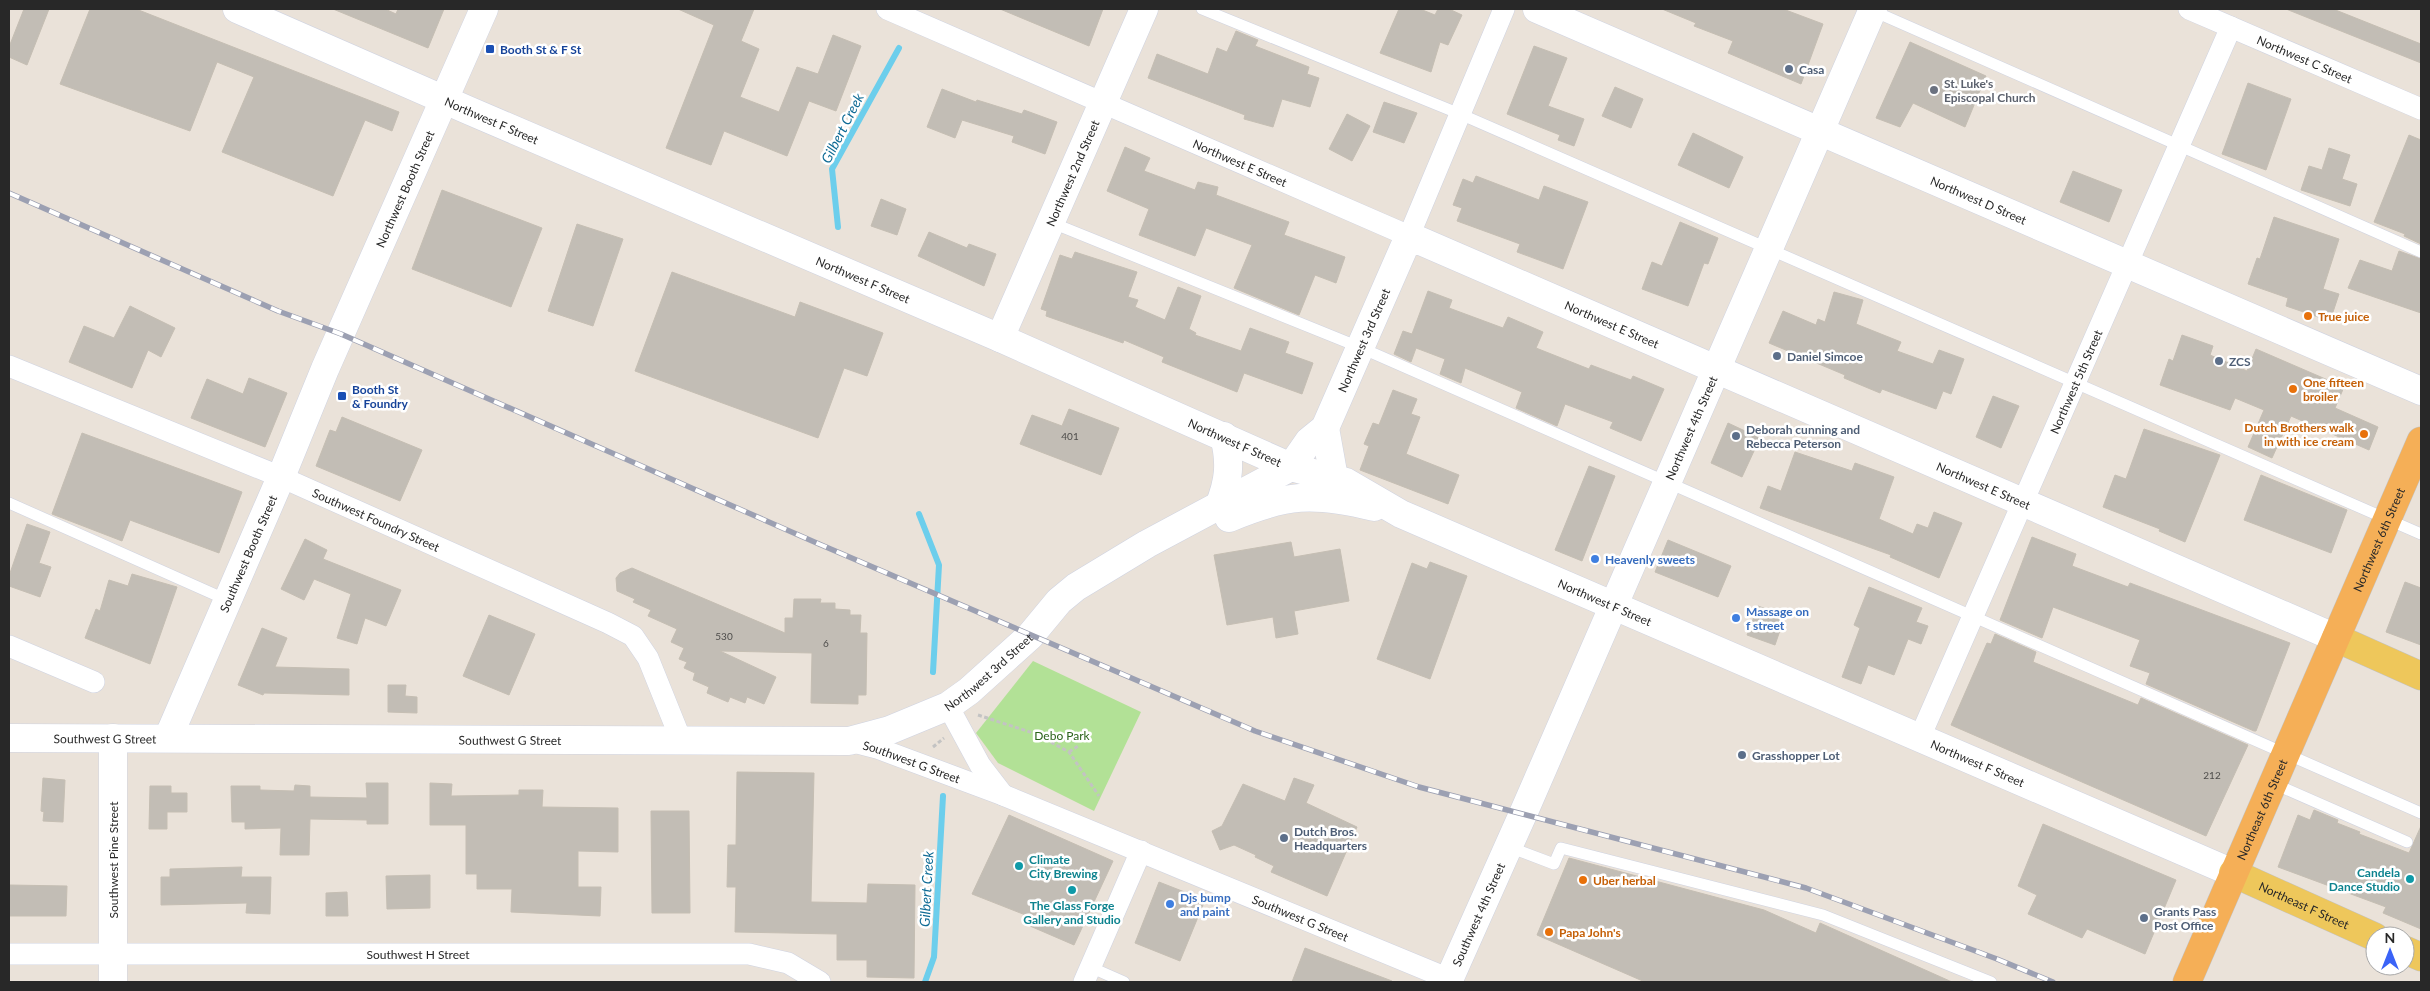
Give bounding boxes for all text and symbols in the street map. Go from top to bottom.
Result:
street label: Northwest C Street [2255,32,2355,86]
place label: Booth St & F St [500,42,582,57]
marker: Booth St & F St [484,43,496,55]
place label: Casa [1799,62,1824,77]
marker: Casa [1783,63,1795,75]
place label: St. Luke's Episcopal Church [1944,76,2036,105]
marker: St. Luke's Episcopal Church [1928,84,1940,96]
water label: Gilbert Creek [817,90,867,166]
street label: Northwest F Street [443,93,542,147]
street label: Northwest 2nd Street [1042,117,1102,229]
street label: Northwest Booth Street [372,127,437,250]
street label: Northwest E Street [1191,135,1290,190]
street label: Northwest D Street [1928,172,2030,227]
street label: Northwest F Street [814,253,913,306]
street label: Northwest 3rd Street [1334,285,1393,395]
street label: Northwest E Street [1563,297,1662,351]
place label: True juice [2318,309,2370,324]
marker: True juice [2302,310,2314,322]
street label: Northwest 5th Street [2046,327,2105,436]
place label: Daniel Simcoe [1787,349,1863,364]
marker: Daniel Simcoe [1771,350,1783,362]
place label: ZCS [2229,354,2251,369]
marker: ZCS [2213,355,2225,367]
street label: Northwest 4th Street [1662,373,1720,482]
place label: One fifteen broiler [2303,375,2364,404]
place label: Booth St & Foundry [352,382,409,411]
marker: One fifteen broiler [2287,383,2299,395]
marker: Booth St & Foundry [336,390,348,402]
street label: Northwest F Street [1186,415,1285,470]
place label: Dutch Brothers walk in with ice cream [2244,420,2355,449]
place label: Deborah cunning and Rebecca Peterson [1746,422,1860,451]
marker: Dutch Brothers walk in with ice cream [2358,428,2370,440]
house number: 401 [1061,430,1079,442]
marker: Deborah cunning and Rebecca Peterson [1730,430,1742,442]
street label: Northwest E Street [1934,458,2034,512]
street label: Southwest Foundry Street [310,485,443,555]
street label: Northwest 6th Street [2349,485,2408,594]
street label: Southwest Booth Street [216,492,280,614]
place label: Heavenly sweets [1605,552,1695,567]
marker: Heavenly sweets [1589,553,1601,565]
street label: Northwest F Street [1556,575,1655,629]
place label: Massage on f street [1746,604,1809,633]
marker: Massage on f street [1730,612,1742,624]
street label: Northwest 3rd Street [941,629,1036,714]
house number: 530 [715,630,733,642]
house number: 6 [823,637,829,649]
park label: Debo Park [1034,728,1091,743]
street label: Southwest G Street [54,731,157,746]
street label: Southwest G Street [459,732,562,747]
street label: Northwest F Street [1929,736,2028,790]
street label: Southwest G Street [861,737,963,786]
place label: Grasshopper Lot [1752,748,1840,763]
marker: Grasshopper Lot [1736,749,1748,761]
street label: Northeast 6th Street [2233,756,2290,862]
house number: 212 [2203,769,2221,781]
street label: Southwest Pine Street [106,801,121,918]
place label: Dutch Bros. Headquarters [1294,824,1367,853]
marker: Dutch Bros. Headquarters [1278,832,1290,844]
water label: Gilbert Creek [916,850,937,927]
place label: Climate City Brewing [1029,852,1098,881]
marker: Climate City Brewing [1013,860,1025,872]
street label: Southwest 4th Street [1448,860,1508,969]
place label: Candela Dance Studio [2329,865,2400,894]
place label: Uber herbal [1593,873,1656,888]
marker: Candela Dance Studio [2404,873,2416,885]
marker: Uber herbal [1577,874,1589,886]
street label: Northeast F Street [2257,878,2352,932]
marker: The Glass Forge Gallery and Studio [1066,884,1078,896]
place label: Djs bump and paint [1180,890,1231,919]
street label: Southwest G Street [1250,891,1351,944]
place label: The Glass Forge Gallery and Studio [1023,898,1121,927]
marker: Djs bump and paint [1164,898,1176,910]
place label: Grants Pass Post Office [2154,904,2216,933]
marker: Grants Pass Post Office [2138,912,2150,924]
place label: Papa John's [1559,925,1621,940]
marker: Papa John's [1543,926,1555,938]
north arrow [2365,926,2415,976]
text: N [2385,929,2395,946]
street label: Southwest H Street [366,947,470,962]

